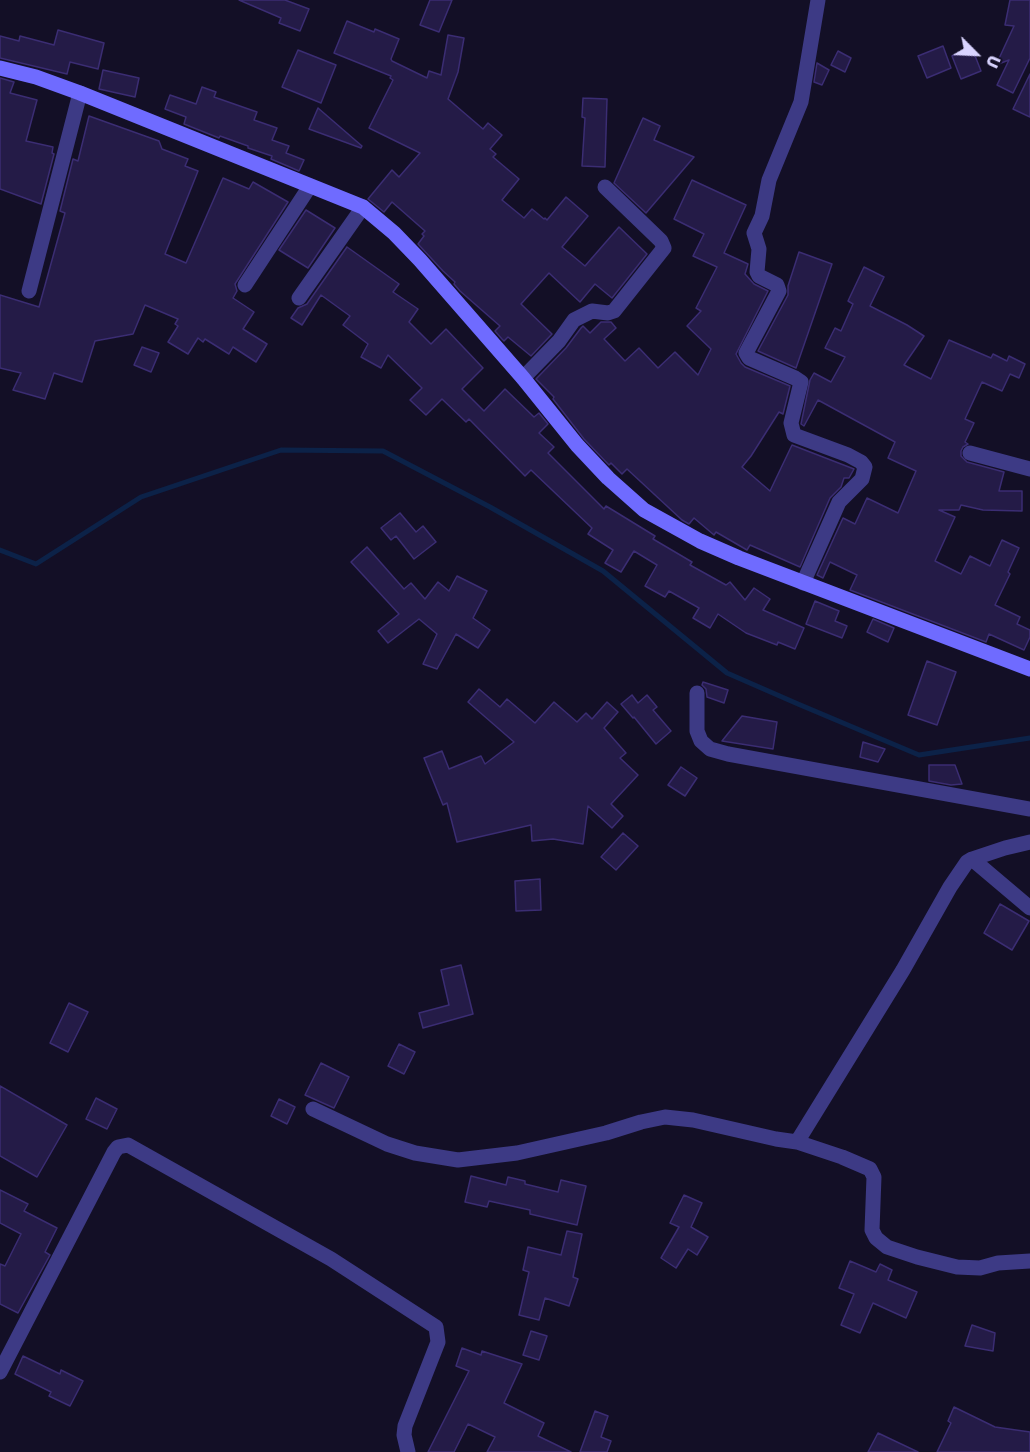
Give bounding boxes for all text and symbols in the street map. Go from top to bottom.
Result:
north arrow [946,24,1006,84]
text: U [982,52,1004,71]

